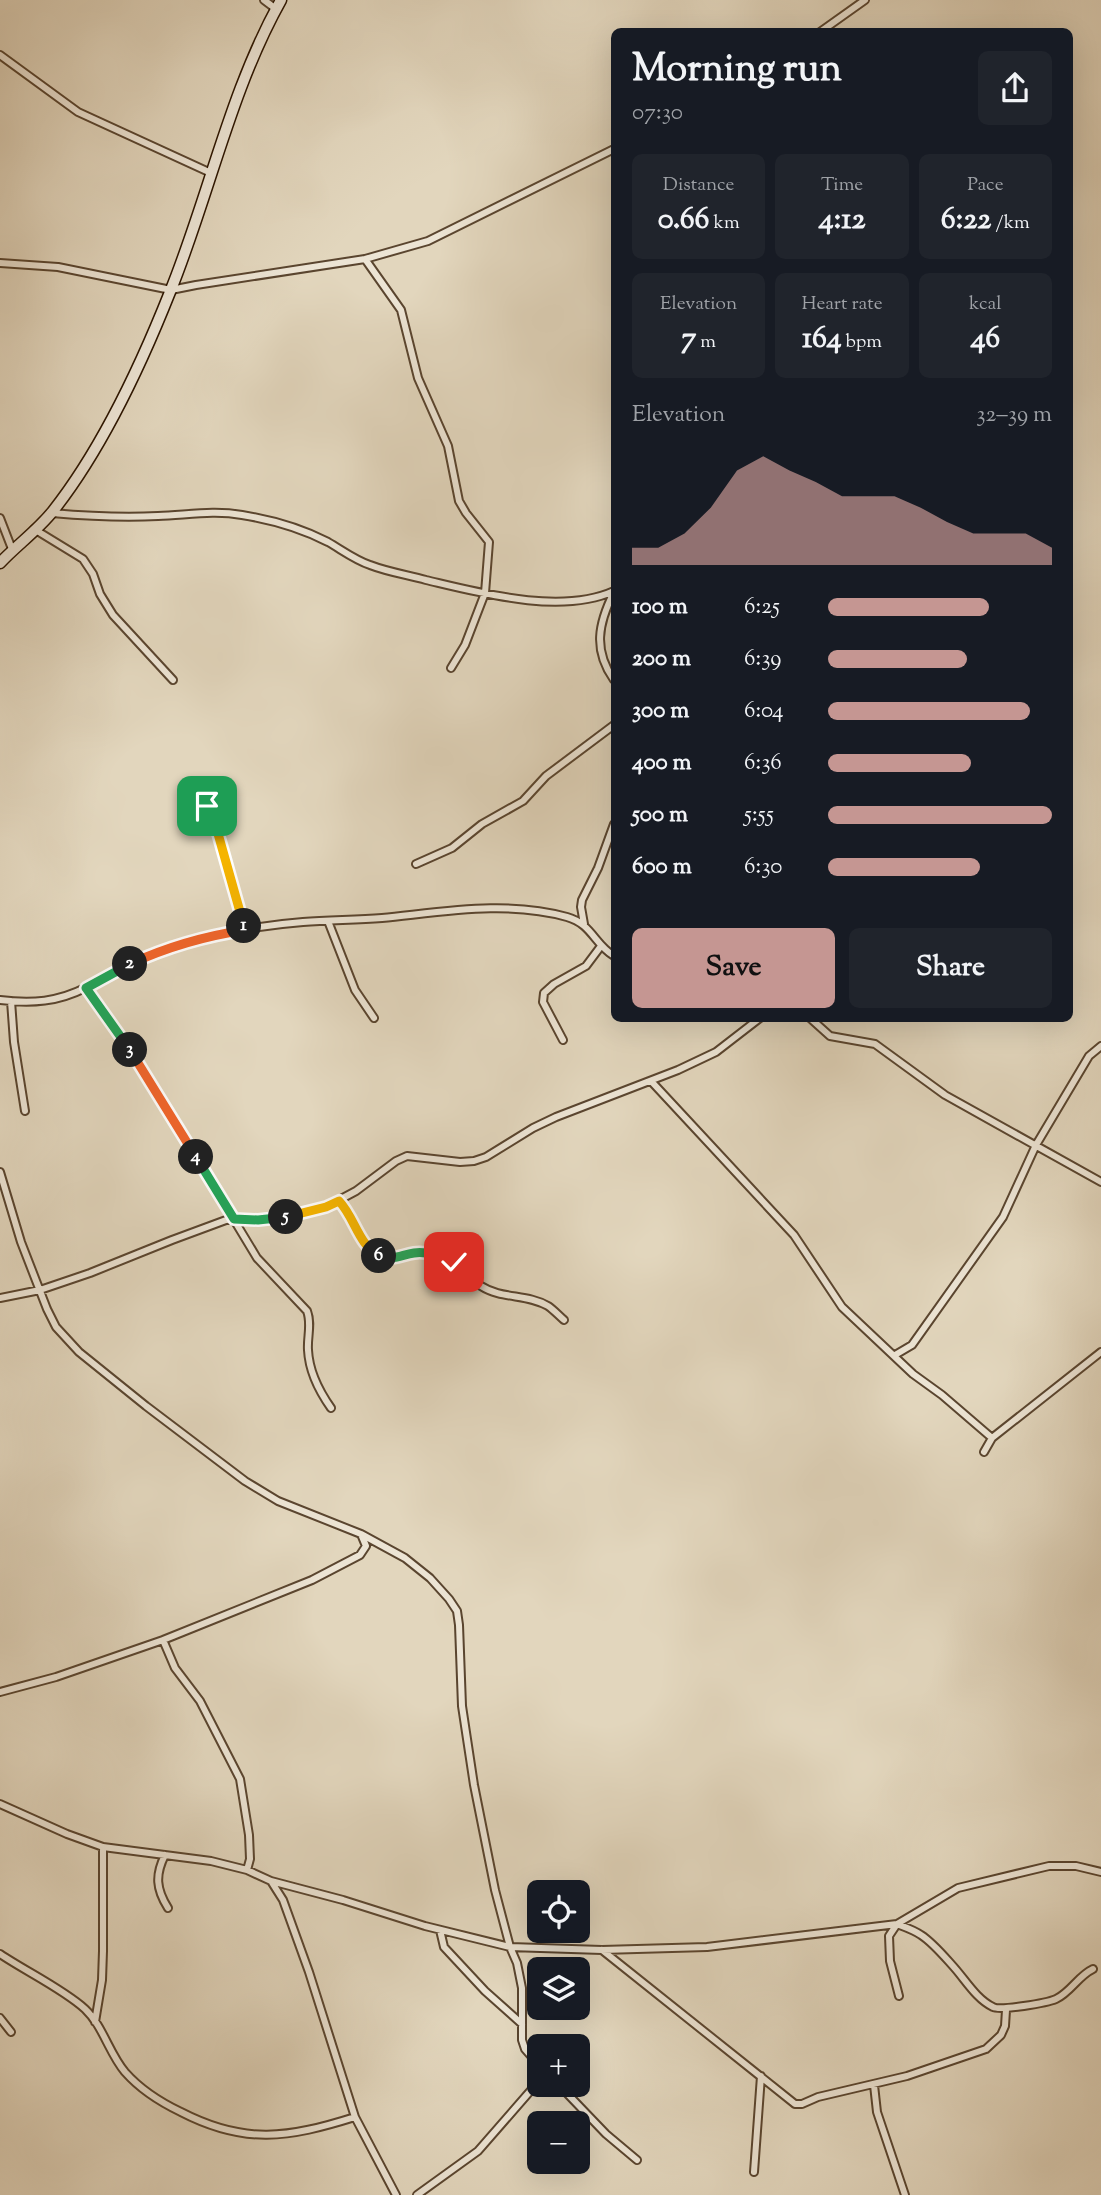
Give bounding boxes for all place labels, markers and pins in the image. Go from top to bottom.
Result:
pin [177,776,237,836]
pin: 1 [226,908,262,944]
pin: 2 [113,946,148,982]
pin: 3 [113,1032,148,1068]
pin: 4 [178,1140,214,1174]
pin: 5 [268,1200,304,1234]
pin [424,1232,484,1292]
pin: 6 [362,1238,396,1274]

